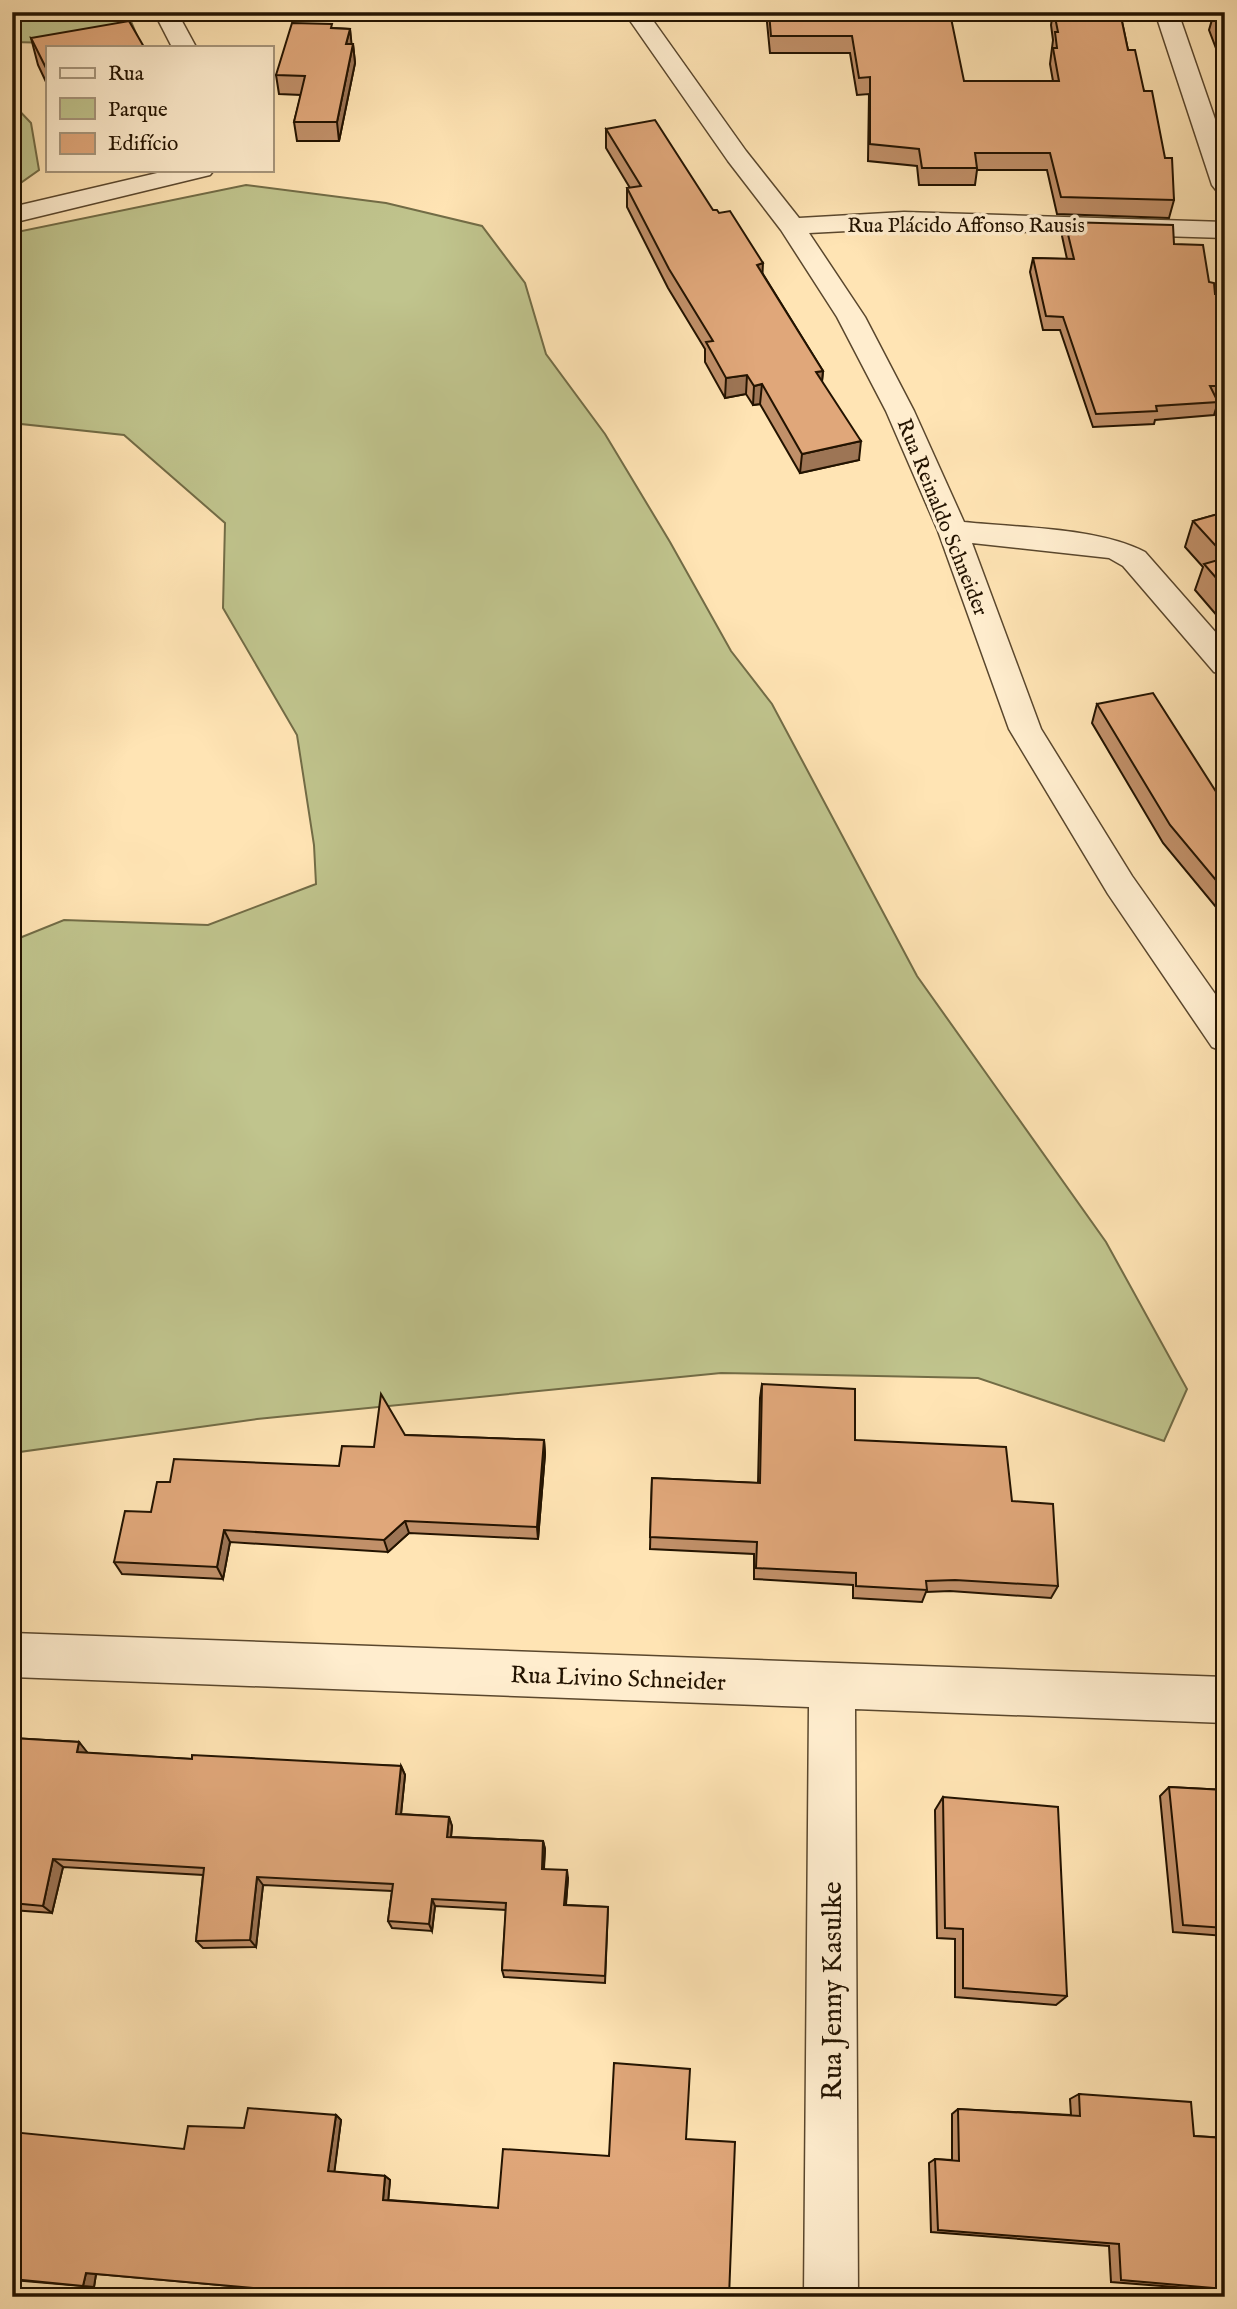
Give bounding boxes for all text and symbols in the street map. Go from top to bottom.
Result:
legend [46,46,273,172]
text: Rua [108,61,145,88]
text: Parque [108,97,168,124]
text: Edifício [108,131,178,158]
street label: Rua Plácido Affonso Rausis [847,213,1085,240]
street label: Rua Reinaldo Schneider [890,415,994,620]
street label: Rua Livino Schneider [510,1660,726,1699]
street label: Rua Jenny Kasulke [816,1881,851,2101]

